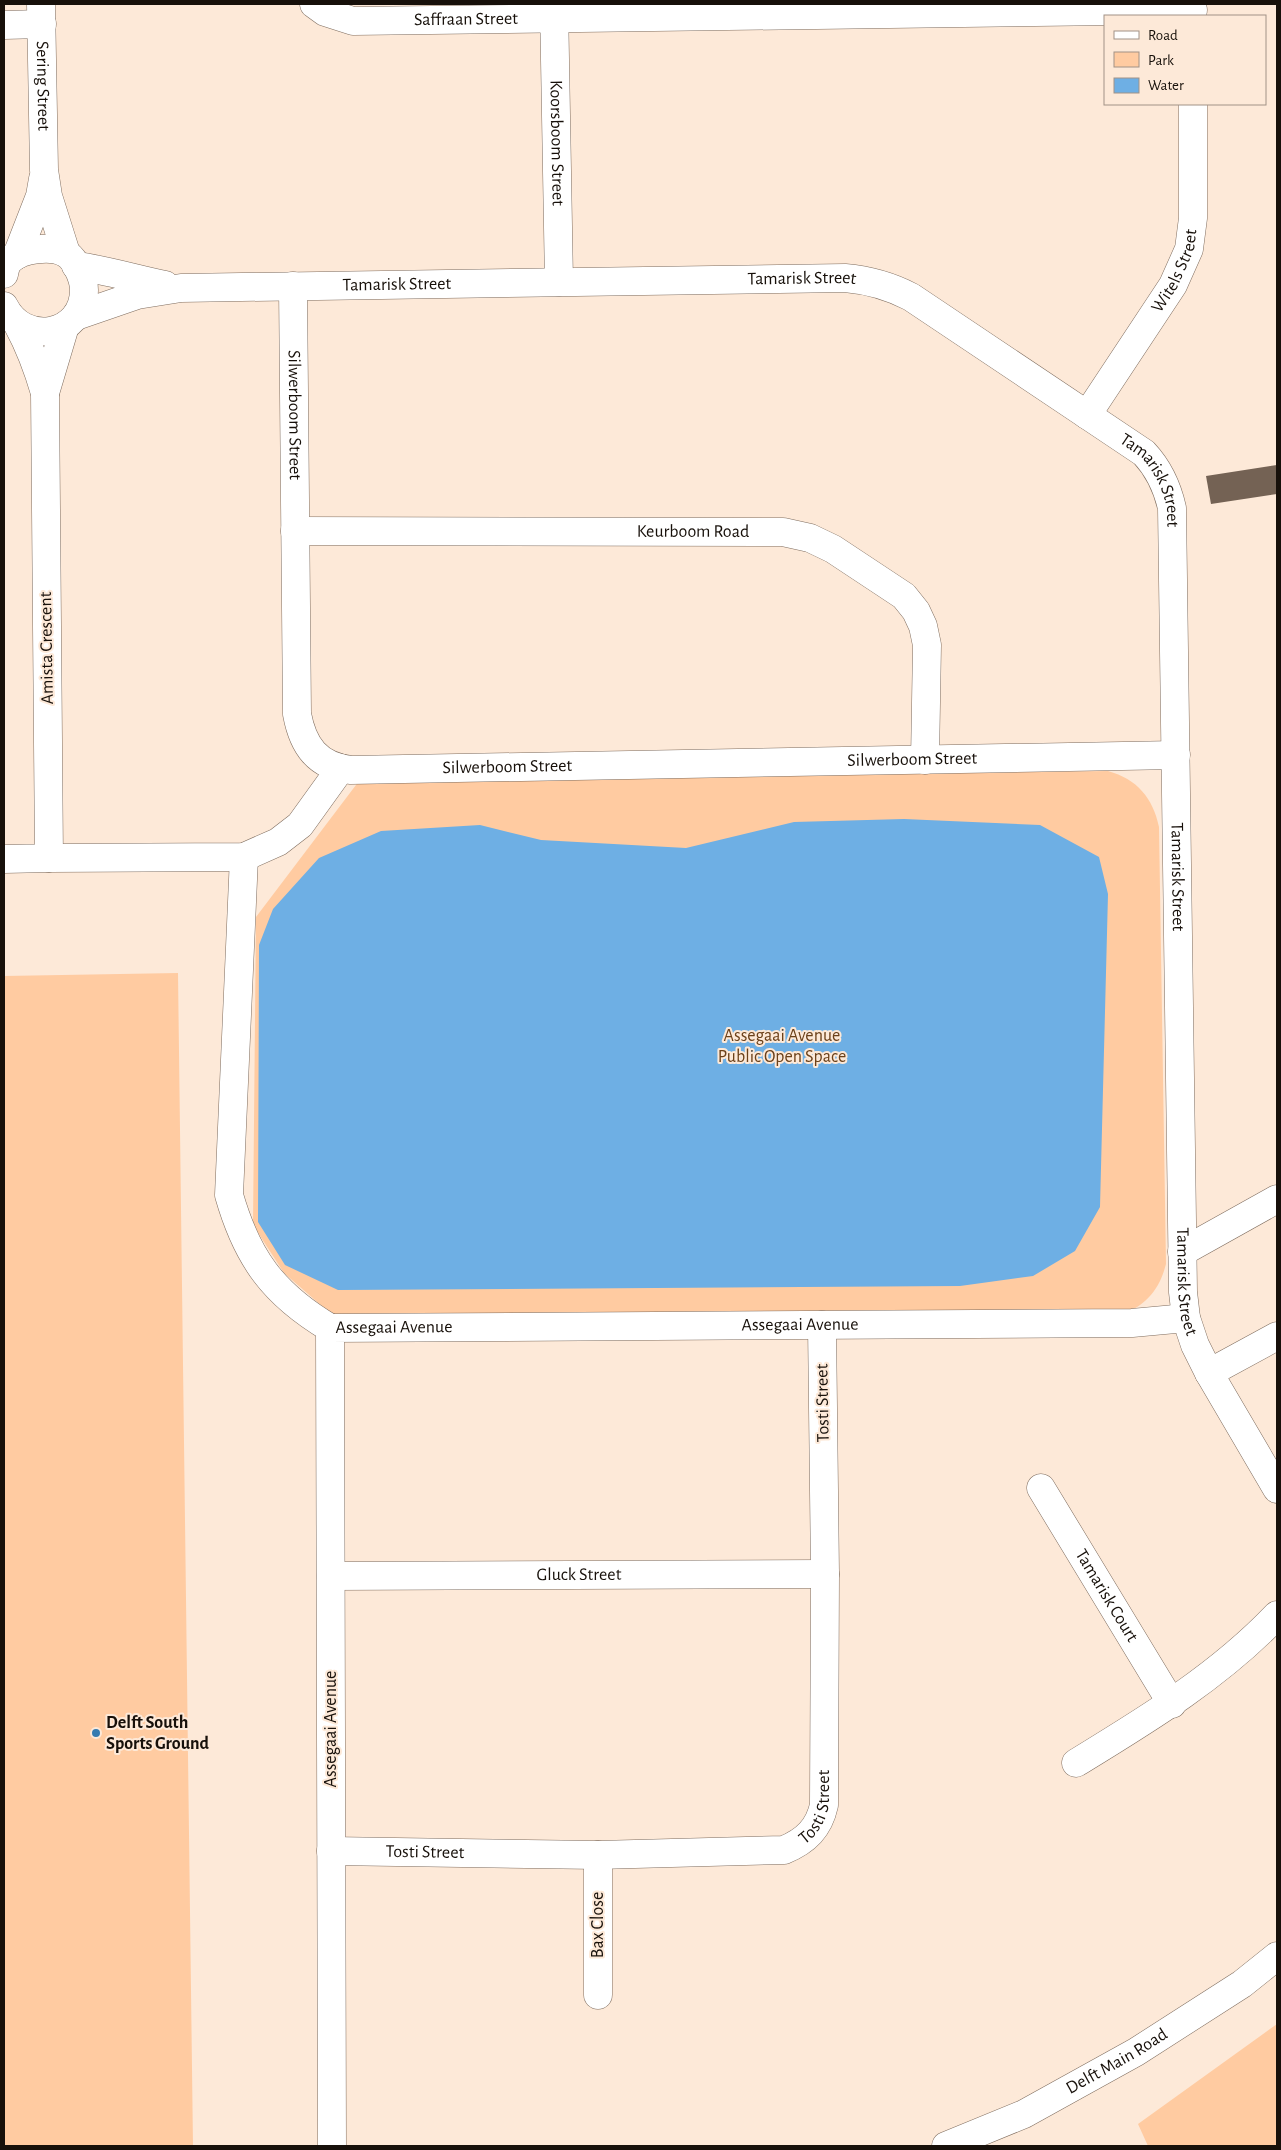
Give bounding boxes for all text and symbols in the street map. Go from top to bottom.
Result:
street label: Saffraan Street [414,10,518,29]
legend [1104,15,1266,105]
text: Road [1148,28,1178,43]
street label: Sering Street [33,41,52,131]
text: Park [1148,53,1174,68]
text: Water [1148,78,1184,93]
street label: Koorsboom Street [546,80,567,206]
street label: Witels Street [1148,228,1201,316]
street label: Tamarisk Street [747,269,858,288]
street label: Tamarisk Street [342,275,452,295]
street label: Silwerboom Street [285,350,304,480]
street label: Tamarisk Street [1117,430,1181,528]
street label: Keurboom Road [637,523,749,541]
street label: Amista Crescent [37,591,57,704]
street label: Silwerboom Street [847,750,978,770]
street label: Silwerboom Street [442,757,573,777]
street label: Tamarisk Street [1167,822,1187,932]
park label: Assegaai Avenue Public Open Space [718,1027,846,1066]
street label: Tamarisk Street [1173,1227,1200,1338]
street label: Assegaai Avenue [741,1316,859,1334]
street label: Assegaai Avenue [335,1318,453,1337]
street label: Tosti Street [813,1363,833,1442]
street label: Tamarisk Court [1071,1546,1141,1645]
street label: Gluck Street [537,1566,622,1584]
street label: Assegaai Avenue [322,1671,340,1787]
place label: Delft South Sports Ground [106,1714,209,1753]
marker: Delft South Sports Ground [90,1727,102,1739]
street label: Tosti Street [796,1769,833,1848]
street label: Tosti Street [386,1843,465,1862]
street label: Bax Close [589,1892,607,1958]
street label: Delft Main Road [1063,2025,1171,2098]

